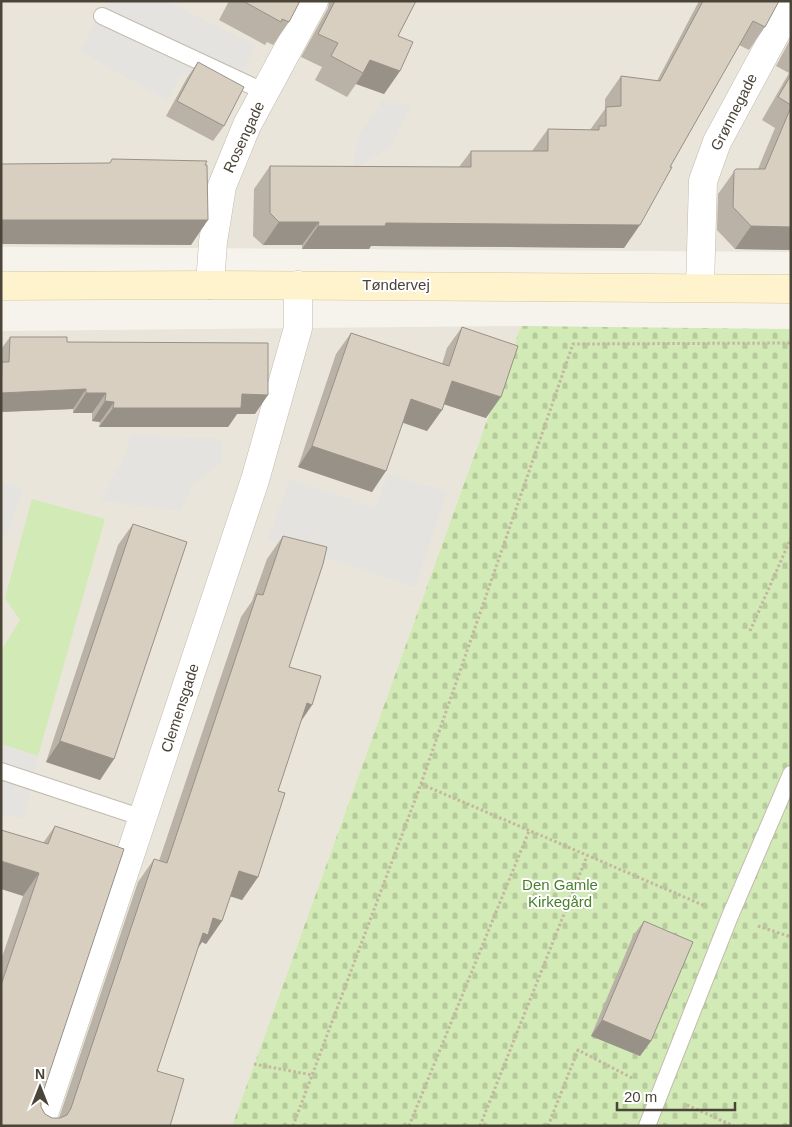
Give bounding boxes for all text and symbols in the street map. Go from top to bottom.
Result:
street label: Grønnegade [707,70,760,153]
street label: Rosengade [220,98,267,175]
street label: Tøndervej [362,276,430,293]
street label: Clemensgade [157,661,202,754]
park label: Den Gamle Kirkegård [522,876,598,910]
north arrow [15,1062,65,1112]
text: N [35,1066,45,1082]
scale bar [617,1080,734,1112]
text: 20 m [624,1088,657,1105]

